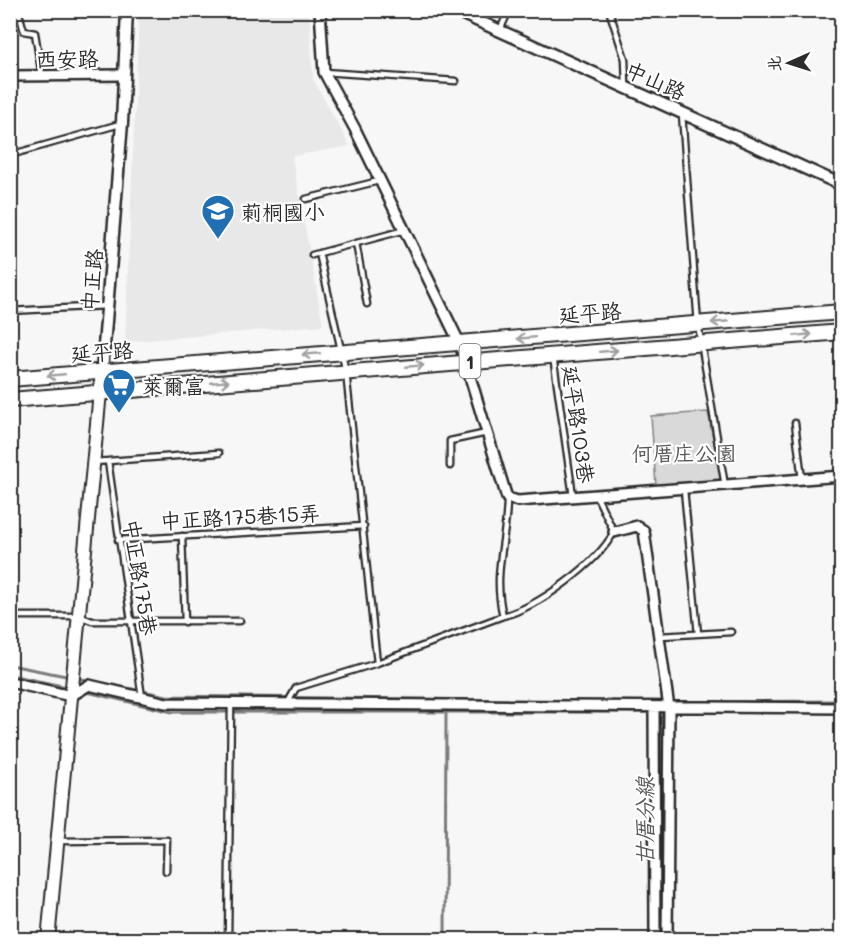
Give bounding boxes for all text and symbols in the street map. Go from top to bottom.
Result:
north arrow [759,33,819,93]
street label: 西安路 [35,44,99,72]
street label: 中山路 [622,55,690,105]
text: 北 [763,55,784,72]
school or university icon: 莿桐國小 [200,193,236,240]
place label: 莿桐國小 [241,198,325,225]
street label: 中正路 [75,247,107,313]
street label: 延平路 [558,296,622,328]
one-way arrow [711,317,731,328]
one-way arrow [793,329,813,340]
one-way arrow [517,333,537,344]
street label: 延平路 [70,335,134,367]
road number: 1 [460,344,480,378]
one-way arrow [599,345,619,356]
one-way arrow [301,349,321,360]
one-way arrow [404,360,424,371]
street label: 延平路103巷 [557,363,601,485]
supermarket icon: 萊爾富 [101,367,137,414]
one-way arrow [47,370,67,381]
place label: 萊爾富 [142,372,205,399]
one-way arrow [210,376,230,387]
park label: 何厝庄公園 [632,439,737,466]
street label: 中正路175巷15弄 [159,498,321,534]
street label: 中正路175巷 [118,517,164,637]
water label: 甘厝分線 [630,776,659,865]

